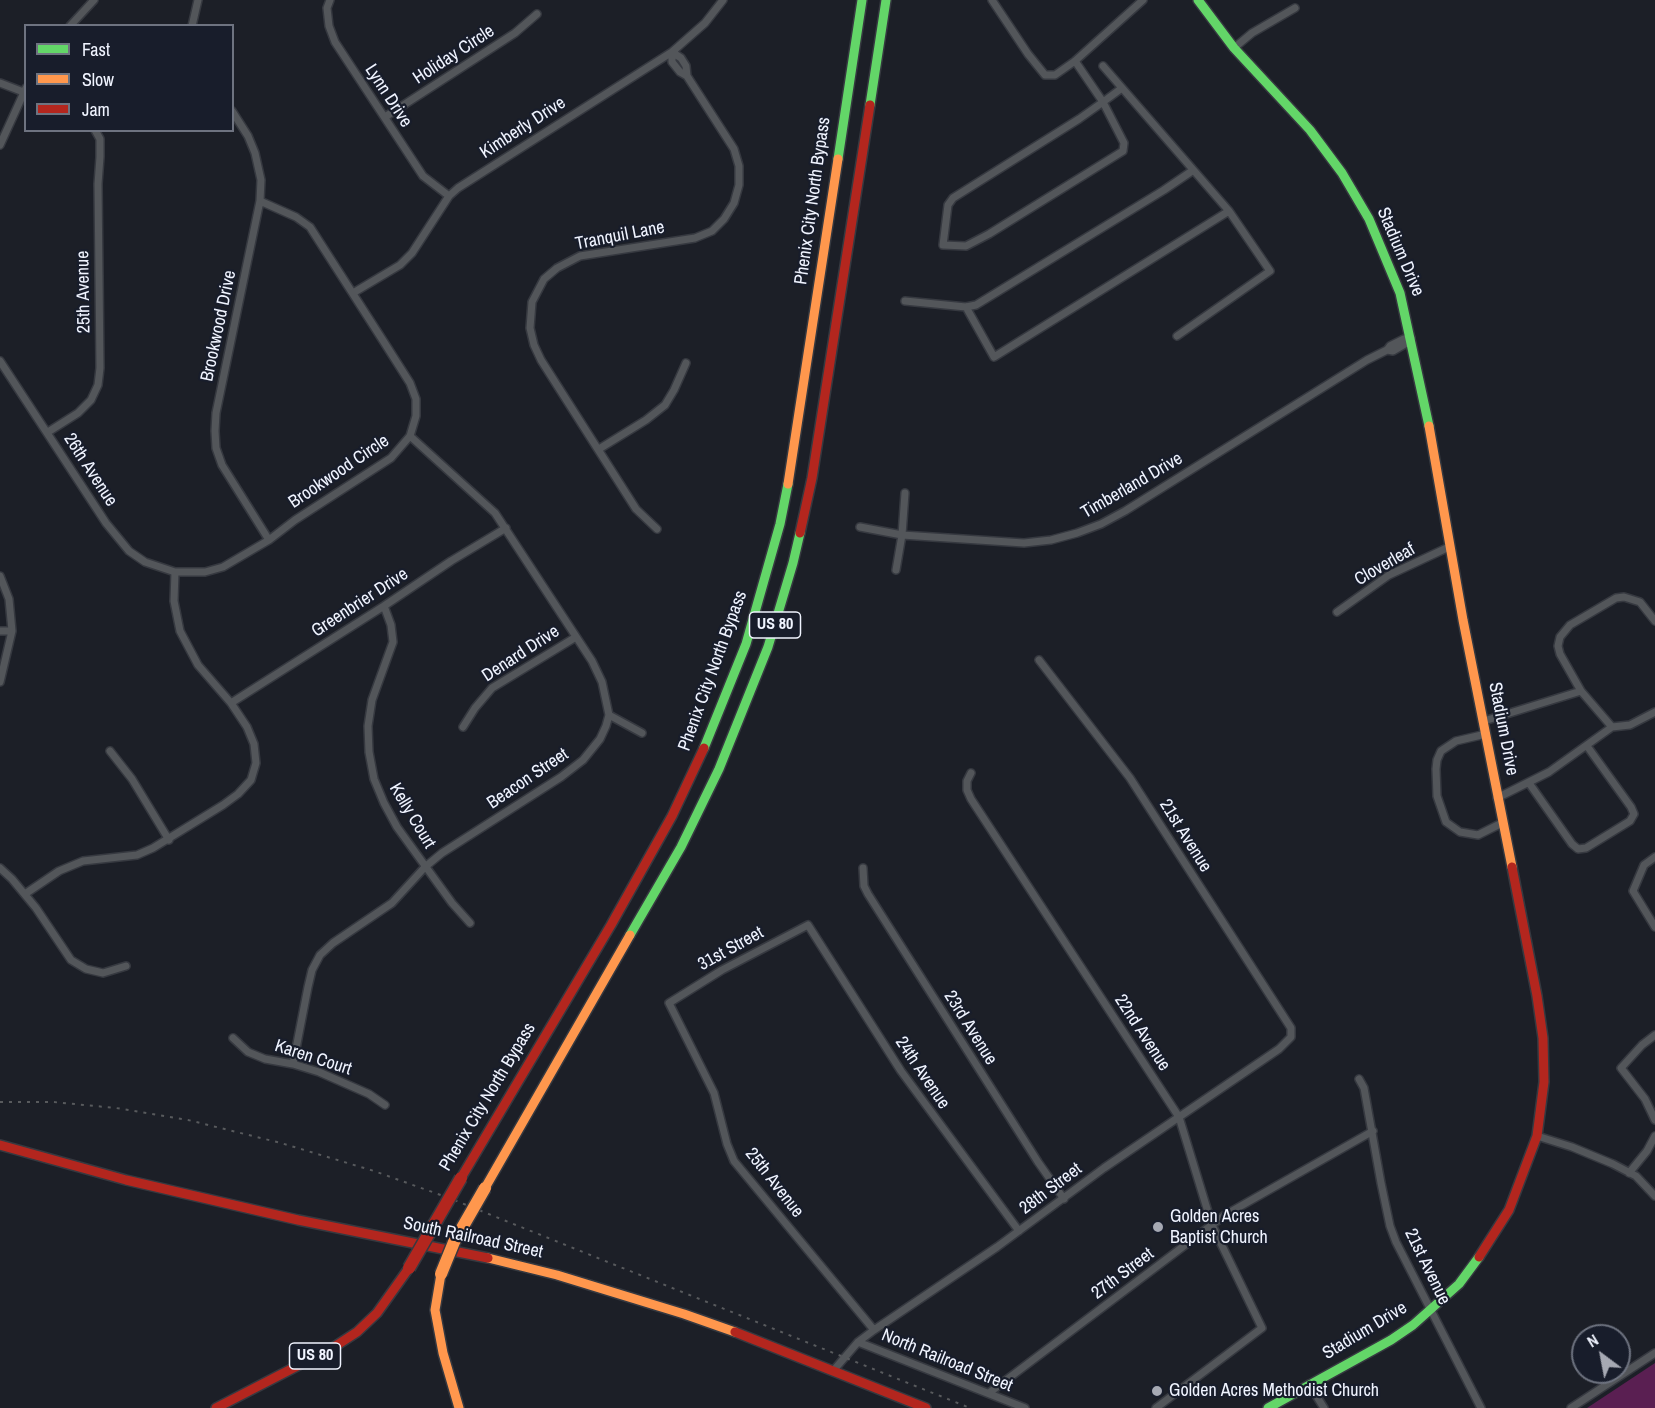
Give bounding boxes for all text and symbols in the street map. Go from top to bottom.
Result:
street label: Holiday Circle [409,21,499,89]
legend [24,24,234,132]
text: Fast [82,37,110,62]
street label: Lynn Drive [360,60,416,132]
text: Slow [82,67,114,92]
street label: Kimberly Drive [476,92,570,164]
text: Jam [82,97,110,122]
street label: Phenix City North Bypass [791,116,835,286]
street label: Stadium Drive [1372,204,1428,300]
street label: Tranquil Lane [574,217,666,255]
street label: 25th Avenue [72,250,96,334]
street label: Brookwood Drive [197,268,241,384]
street label: 26th Avenue [58,429,122,511]
street label: Brookwood Circle [285,430,393,514]
street label: Timberland Drive [1077,448,1187,524]
street label: Cloverleaf [1351,539,1419,591]
street label: Greenbrier Drive [308,564,412,642]
street label: Phenix City North Bypass [674,588,752,754]
road number: US 80 [750,612,800,638]
street label: Denard Drive [478,621,564,687]
street label: Stadium Drive [1483,681,1523,777]
street label: Beacon Street [483,744,573,814]
street label: Kelly Court [384,780,440,852]
street label: 21st Avenue [1154,796,1216,876]
street label: 31st Street [695,922,767,976]
street label: 23rd Avenue [939,987,1001,1069]
street label: 22nd Avenue [1109,991,1175,1075]
street label: Phenix City North Bypass [435,1019,541,1175]
street label: 24th Avenue [890,1033,954,1113]
street label: Karen Court [272,1035,354,1081]
street label: 25th Avenue [740,1144,808,1222]
street label: 28th Street [1016,1159,1086,1219]
place label: Golden Acres Baptist Church [1170,1206,1268,1248]
street label: South Railroad Street [401,1213,545,1263]
marker: Golden Acres Baptist Church [1151,1220,1165,1234]
street label: 21st Avenue [1399,1226,1455,1308]
street label: 27th Street [1088,1244,1158,1304]
street label: Stadium Drive [1319,1297,1411,1365]
north arrow [1571,1324,1631,1384]
street label: North Railroad Street [878,1325,1016,1397]
text: N [1583,1329,1602,1352]
road number: US 80 [290,1343,340,1369]
place label: Golden Acres Methodist Church [1169,1380,1379,1402]
marker: Golden Acres Methodist Church [1150,1384,1164,1398]

